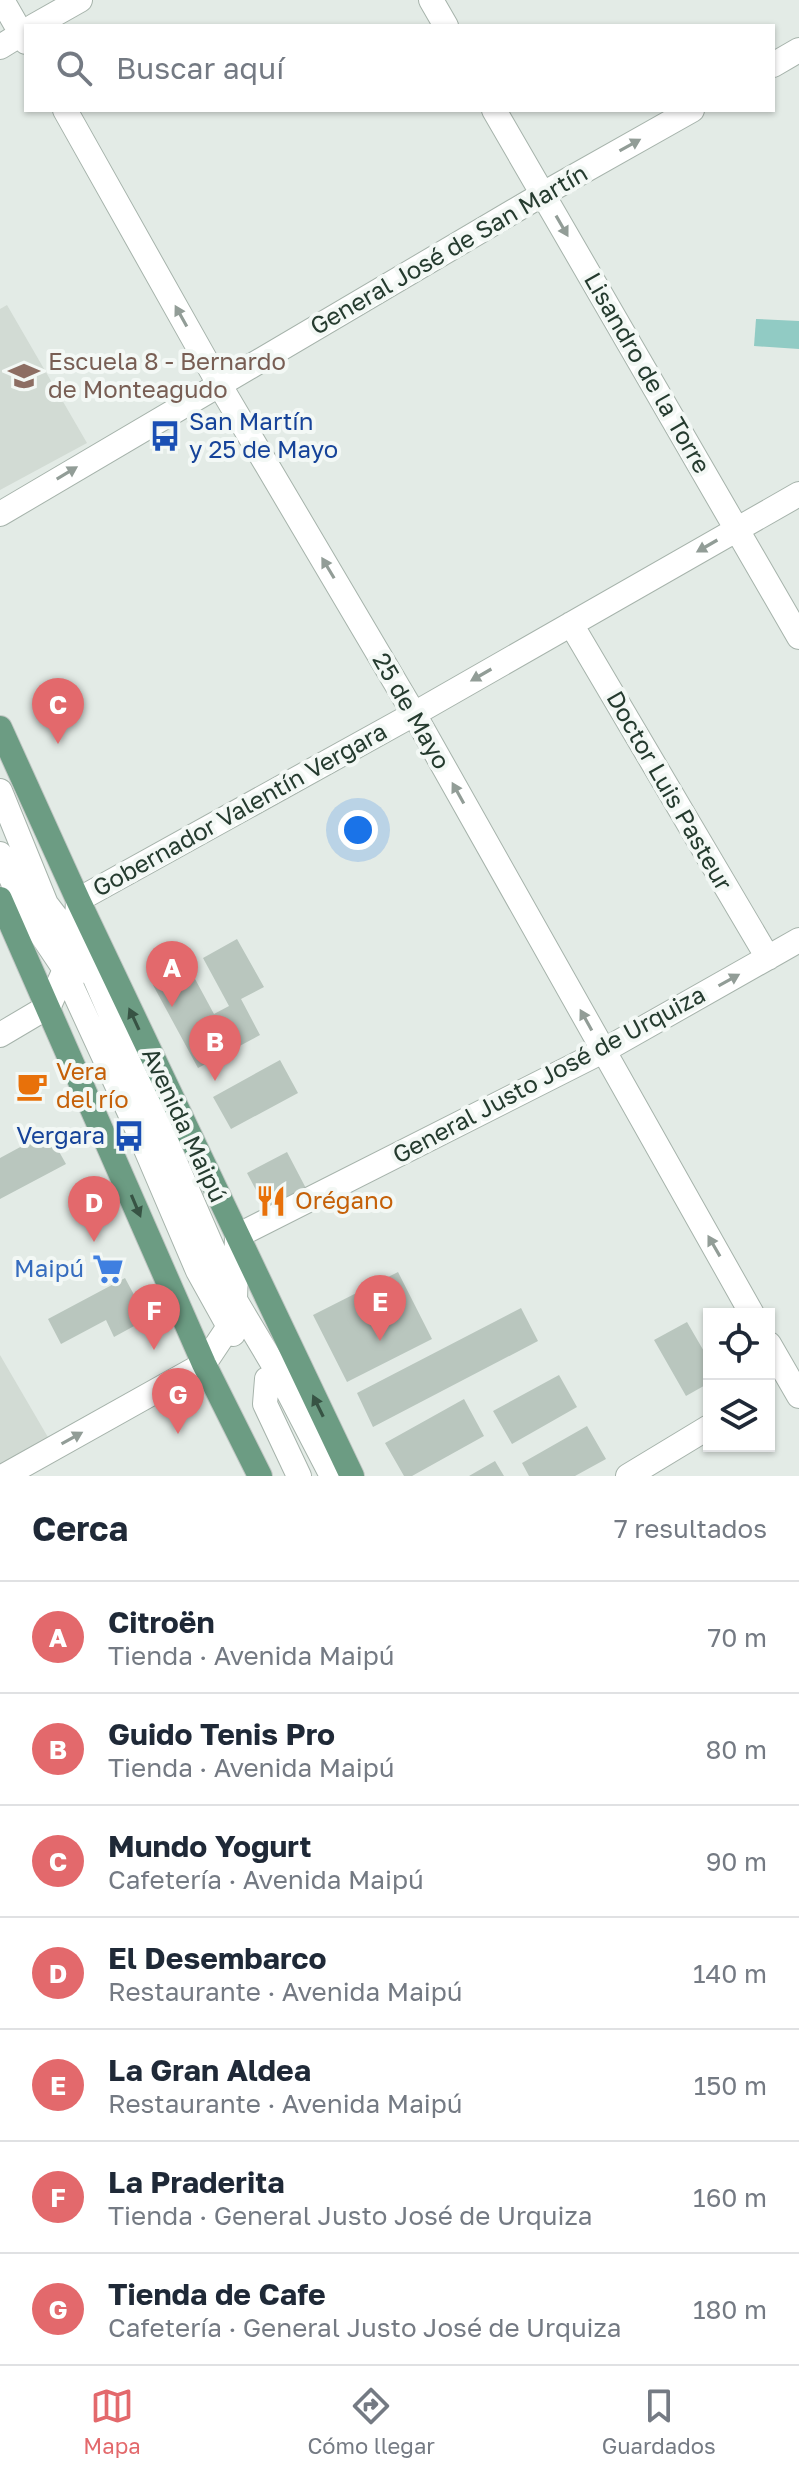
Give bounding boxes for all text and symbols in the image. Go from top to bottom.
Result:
search box [24,24,775,112]
icon: search [52,46,96,90]
text: Buscar aquí [116,50,284,86]
one-way arrow [619,138,641,152]
street label: General José de San Martín [304,157,592,340]
one-way arrow [554,215,568,237]
street label: Lisandro de la Torre [579,267,718,478]
one-way arrow [174,305,188,327]
place label: Escuela 8 - Bernardo de Monteagudo [48,346,286,403]
school or university icon: Escuela 8 - Bernardo de Monteagudo [7,359,41,393]
place label: San Martín y 25 de Mayo [189,406,338,463]
bus stop icon: San Martín y 25 de Mayo [148,419,182,453]
one-way arrow [56,467,78,481]
one-way arrow [696,539,718,553]
one-way arrow [321,557,335,579]
street label: 25 de Mayo [367,647,457,774]
one-way arrow [470,668,492,682]
pin: C [32,678,84,744]
street label: Doctor Luis Pasteur [601,685,739,895]
street label: Gobernador Valentín Vergara [87,716,391,902]
one-way arrow [451,782,465,804]
your location [338,810,378,850]
pin: A [146,941,198,1007]
one-way arrow [718,973,740,987]
street label: General Justo José de Urquiza [387,979,709,1169]
one-way arrow [127,1008,141,1031]
one-way arrow [579,1009,593,1031]
pin: B [189,1015,241,1081]
street label: Avenida Maipú [137,1043,234,1206]
place label: Vera del río [56,1056,129,1113]
cafe icon: Vera del río [15,1069,49,1103]
bus stop icon: Vergara [112,1119,146,1153]
place label: Vergara [16,1120,105,1149]
pin: D [68,1176,120,1242]
restaurant icon: Orégano [254,1184,288,1218]
place label: Orégano [295,1185,393,1214]
one-way arrow [129,1194,143,1218]
one-way arrow [707,1235,721,1257]
supermarket icon: Maipú [91,1252,125,1286]
place label: Maipú [14,1253,84,1282]
pin: E [354,1275,406,1341]
pin: F [128,1284,180,1350]
map controls [703,1308,775,1452]
button: locate [703,1308,775,1380]
pin: G [152,1368,204,1434]
button: layers [703,1380,775,1452]
one-way arrow [311,1394,325,1418]
one-way arrow [61,1431,83,1445]
text: Cerca [32,1508,128,1548]
text: 7 resultados [614,1513,767,1544]
text: Citroën [108,1604,215,1640]
text: A [49,1622,67,1653]
text: 70 m [708,1622,767,1653]
text: Tienda · Avenida Maipú [108,1640,395,1671]
text: Guido Tenis Pro [108,1716,335,1752]
text: B [49,1734,67,1765]
text: 80 m [706,1734,767,1765]
text: Tienda · Avenida Maipú [108,1752,395,1783]
text: Mundo Yogurt [108,1828,312,1864]
text: C [49,1846,67,1877]
text: 90 m [706,1846,767,1877]
text: Cafetería · Avenida Maipú [108,1864,424,1895]
text: El Desembarco [108,1940,327,1976]
text: D [49,1958,67,1989]
text: 140 m [693,1958,767,1989]
text: Restaurante · Avenida Maipú [108,1976,463,2007]
text: La Gran Aldea [108,2052,311,2088]
text: E [50,2070,66,2101]
text: 150 m [694,2070,767,2101]
text: Restaurante · Avenida Maipú [108,2088,463,2119]
text: La Praderita [108,2164,285,2200]
text: F [50,2182,66,2213]
text: 160 m [693,2182,767,2213]
text: Tienda · General Justo José de Urquiza [108,2200,592,2231]
text: Tienda de Cafe [108,2276,326,2312]
text: G [48,2294,68,2325]
text: 180 m [693,2294,767,2325]
text: Cafetería · General Justo José de Urquiza [108,2312,622,2343]
tab: Mapa [83,2384,141,2459]
tab: Cómo llegar [307,2384,435,2459]
tab: Guardados [602,2384,716,2459]

